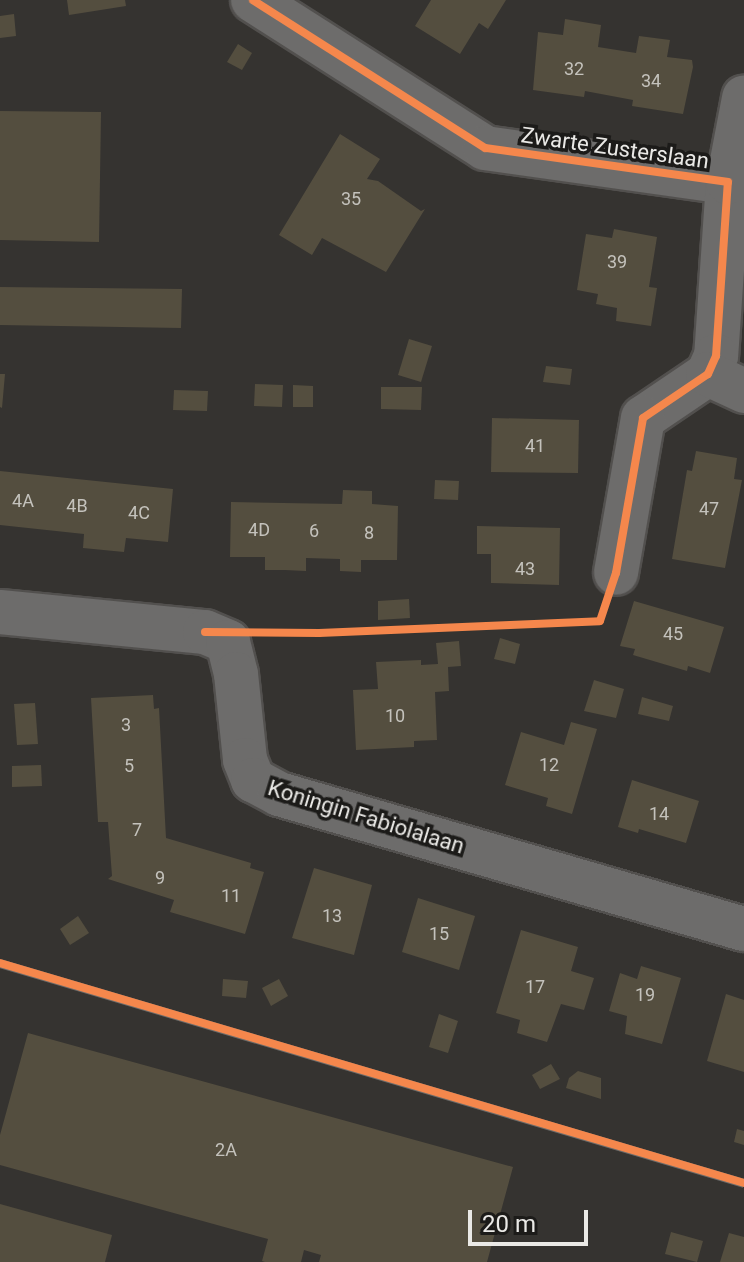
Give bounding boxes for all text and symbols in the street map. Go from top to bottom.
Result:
house number: 32 [564,58,584,80]
house number: 34 [641,70,661,92]
street label: Zwarte Zusterslaan [519,122,711,174]
house number: 35 [341,188,361,210]
house number: 39 [607,251,627,273]
house number: 41 [525,435,545,457]
house number: 4A [12,490,34,512]
house number: 4B [66,495,88,517]
house number: 47 [699,498,719,520]
house number: 4C [128,502,150,524]
house number: 4D [248,519,270,541]
house number: 6 [309,520,319,542]
house number: 8 [364,522,374,544]
house number: 43 [515,558,535,580]
house number: 45 [663,623,683,645]
house number: 10 [385,705,405,727]
house number: 3 [121,714,131,736]
house number: 12 [539,754,559,776]
house number: 5 [124,755,134,777]
street label: Koningin Fabiolalaan [265,775,467,859]
house number: 14 [649,803,669,825]
house number: 7 [132,819,142,841]
house number: 9 [155,867,165,889]
house number: 11 [221,885,241,907]
house number: 13 [322,905,342,927]
house number: 15 [429,923,449,945]
house number: 17 [525,976,545,998]
house number: 19 [635,984,655,1006]
house number: 2A [215,1139,237,1161]
scale bar [472,1194,592,1244]
text: 20 m [482,1210,536,1238]

